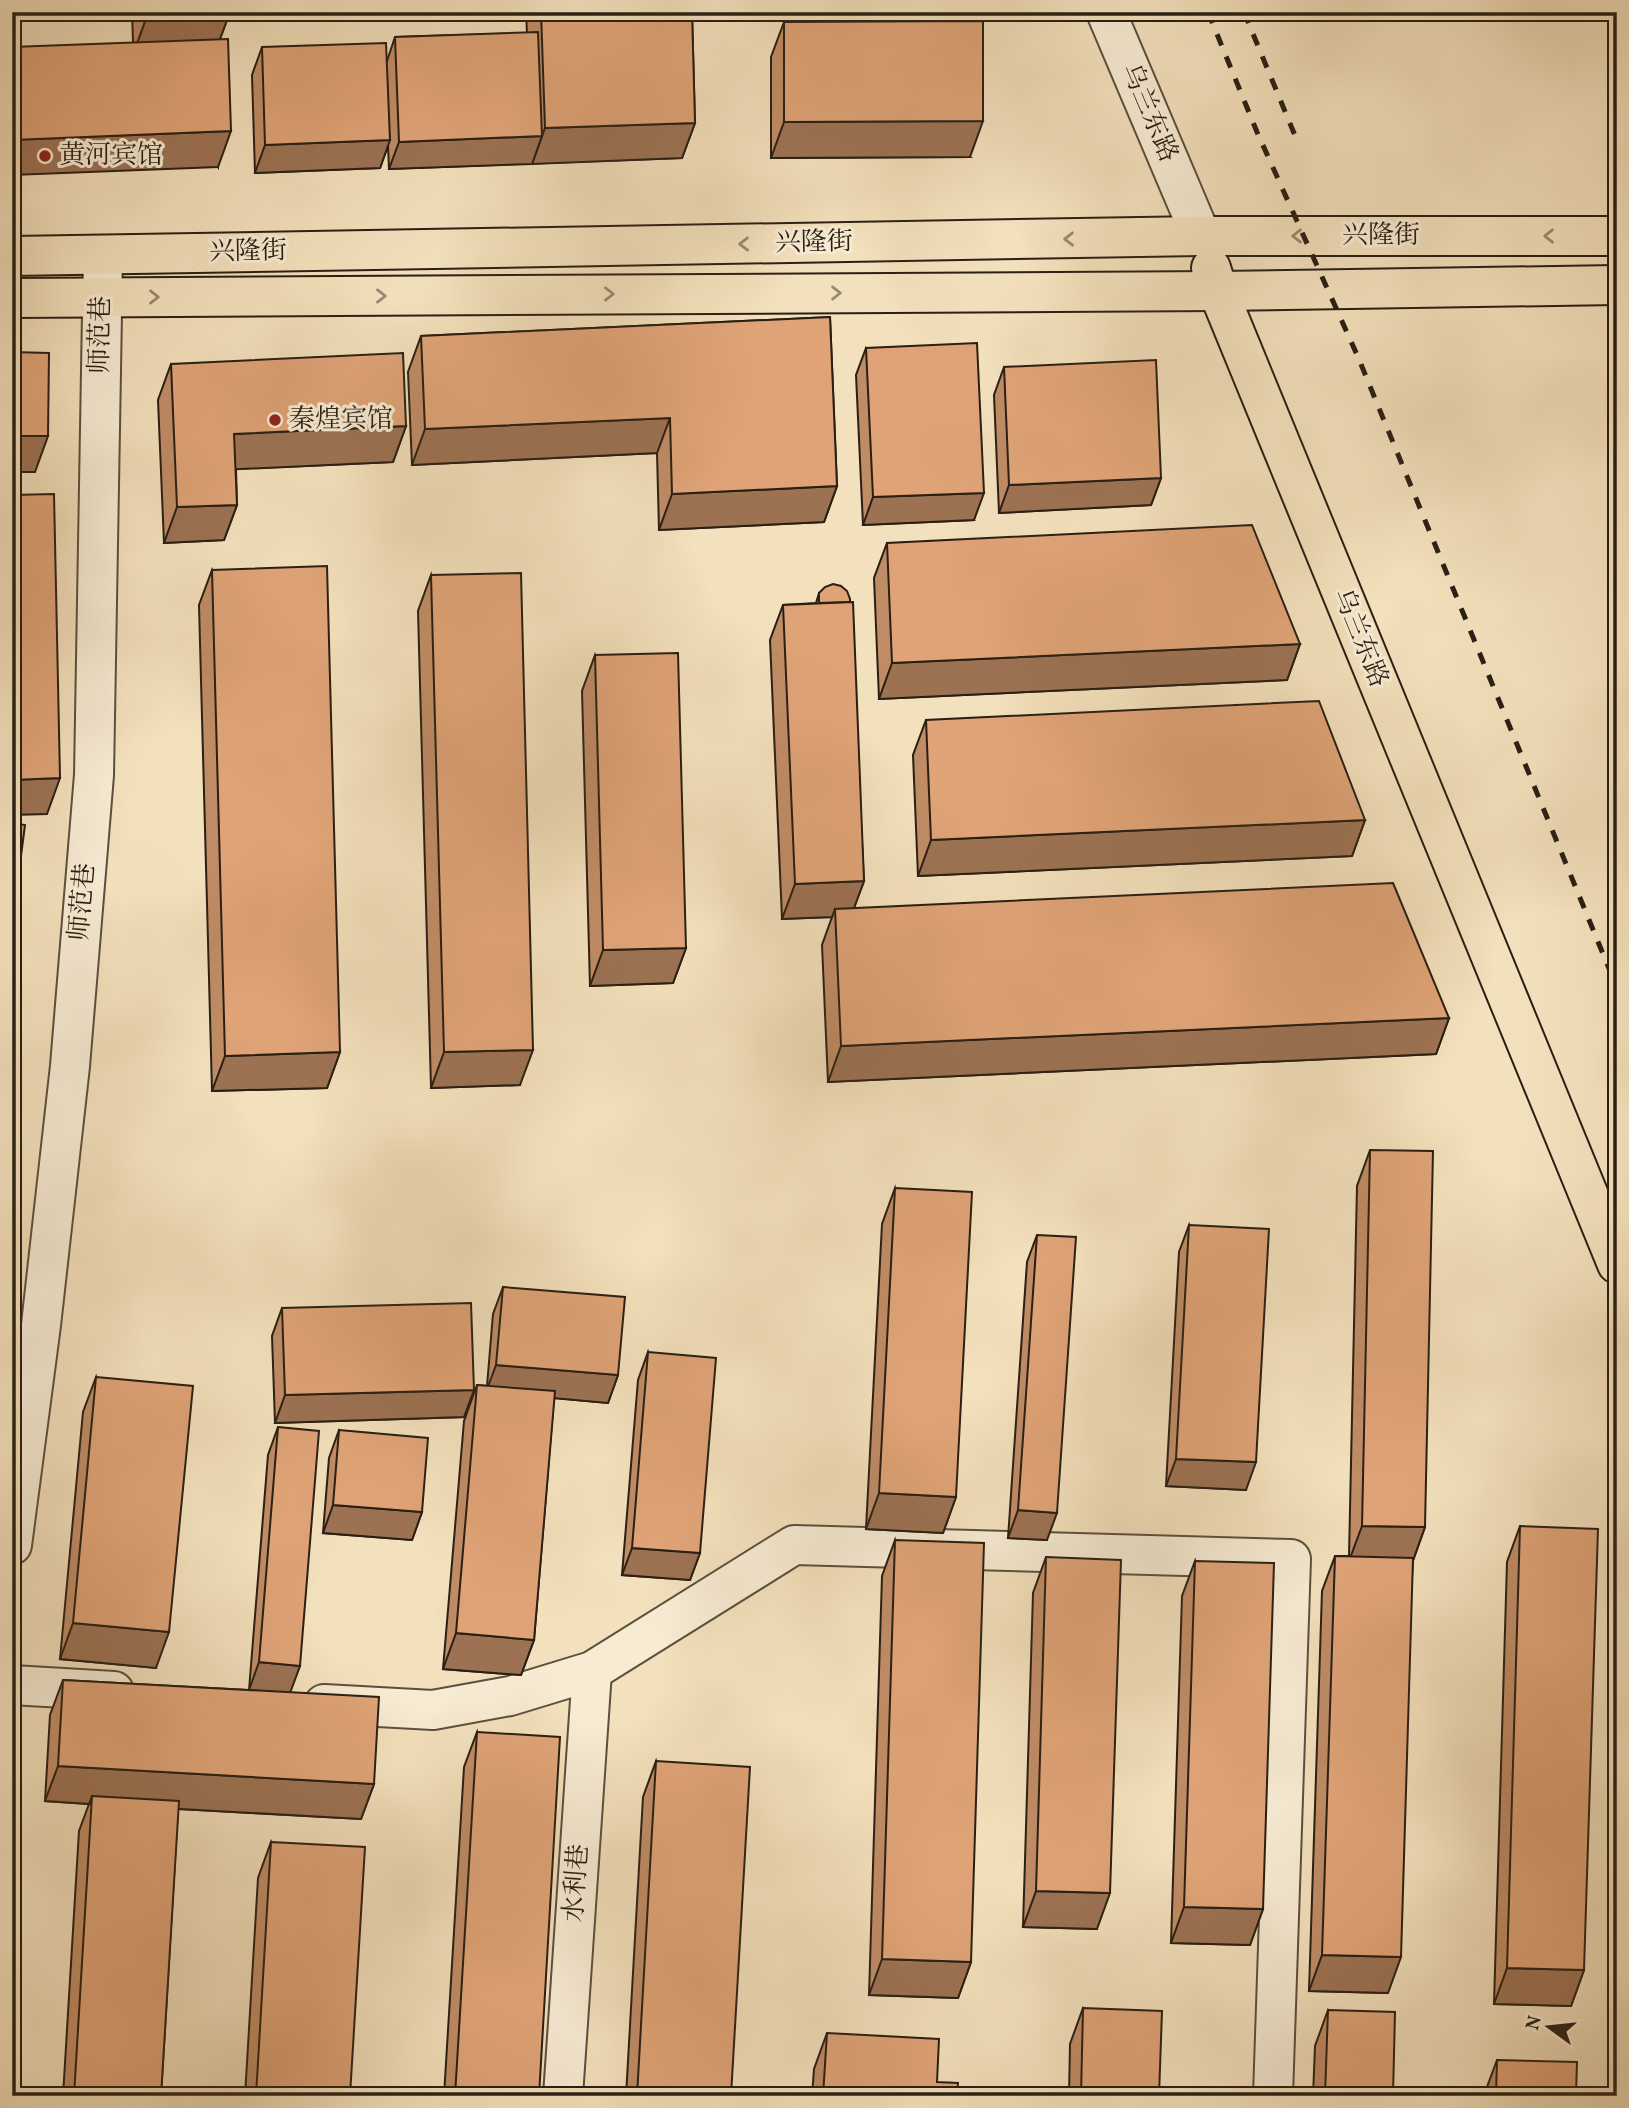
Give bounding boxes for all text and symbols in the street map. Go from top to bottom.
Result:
street label: 乌兰东路 [1112,58,1186,168]
place label: 黄河宾馆 [59,138,163,174]
marker: 黄河宾馆 [37,148,53,164]
street label: 兴隆街 [1342,218,1420,254]
street label: 兴隆街 [775,224,853,262]
one-way arrow [1291,228,1301,244]
one-way arrow [1543,228,1553,244]
one-way arrow [1063,231,1074,246]
street label: 兴隆街 [209,233,287,271]
one-way arrow [738,236,748,252]
one-way arrow [832,285,842,301]
one-way arrow [604,286,615,302]
one-way arrow [376,288,387,303]
one-way arrow [149,289,160,305]
street label: 师范巷 [82,296,120,374]
place label: 秦煌宾馆 [289,402,393,438]
marker: 秦煌宾馆 [267,412,283,428]
street label: 乌兰东路 [1324,583,1396,693]
street label: 师范巷 [62,862,104,942]
street label: 水利巷 [556,1843,598,1923]
north arrow [1514,1993,1584,2062]
text: N [1520,2013,1549,2033]

